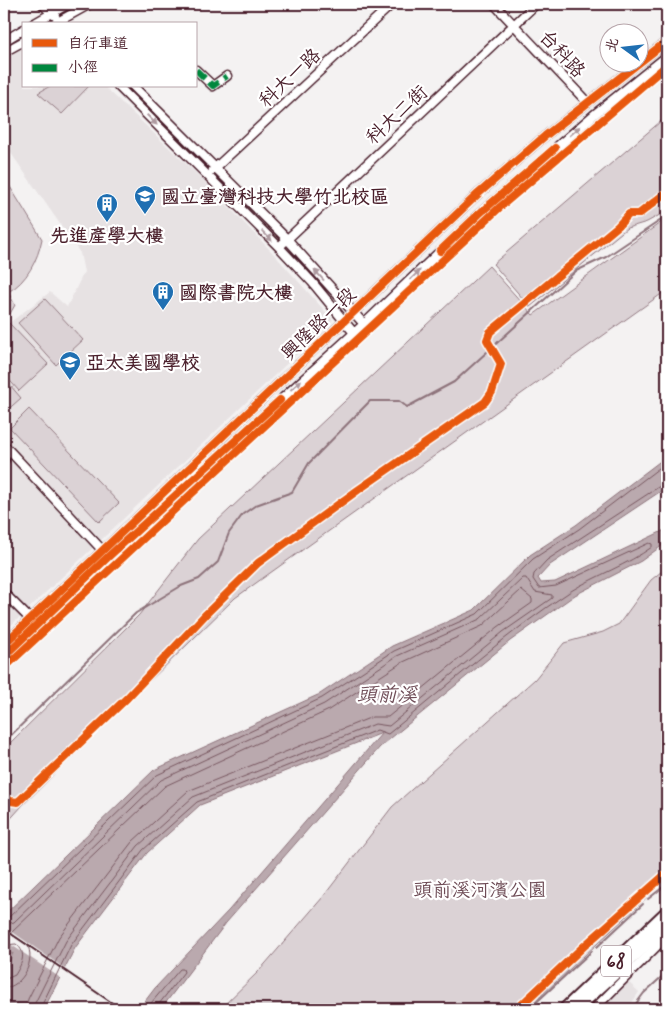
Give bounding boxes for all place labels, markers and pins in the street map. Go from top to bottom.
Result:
school or university icon: 國立臺灣科技大學竹北校區 [133,184,157,215]
place label: 國立臺灣科技大學竹北校區 [161,185,389,210]
building icon: 先進產學大樓 [95,192,119,223]
place label: 先進產學大樓 [50,224,164,249]
building icon: 國際書院大樓 [151,280,175,311]
place label: 國際書院大樓 [179,281,293,306]
school or university icon: 亞太美國學校 [58,350,82,381]
place label: 亞太美國學校 [86,351,200,376]

